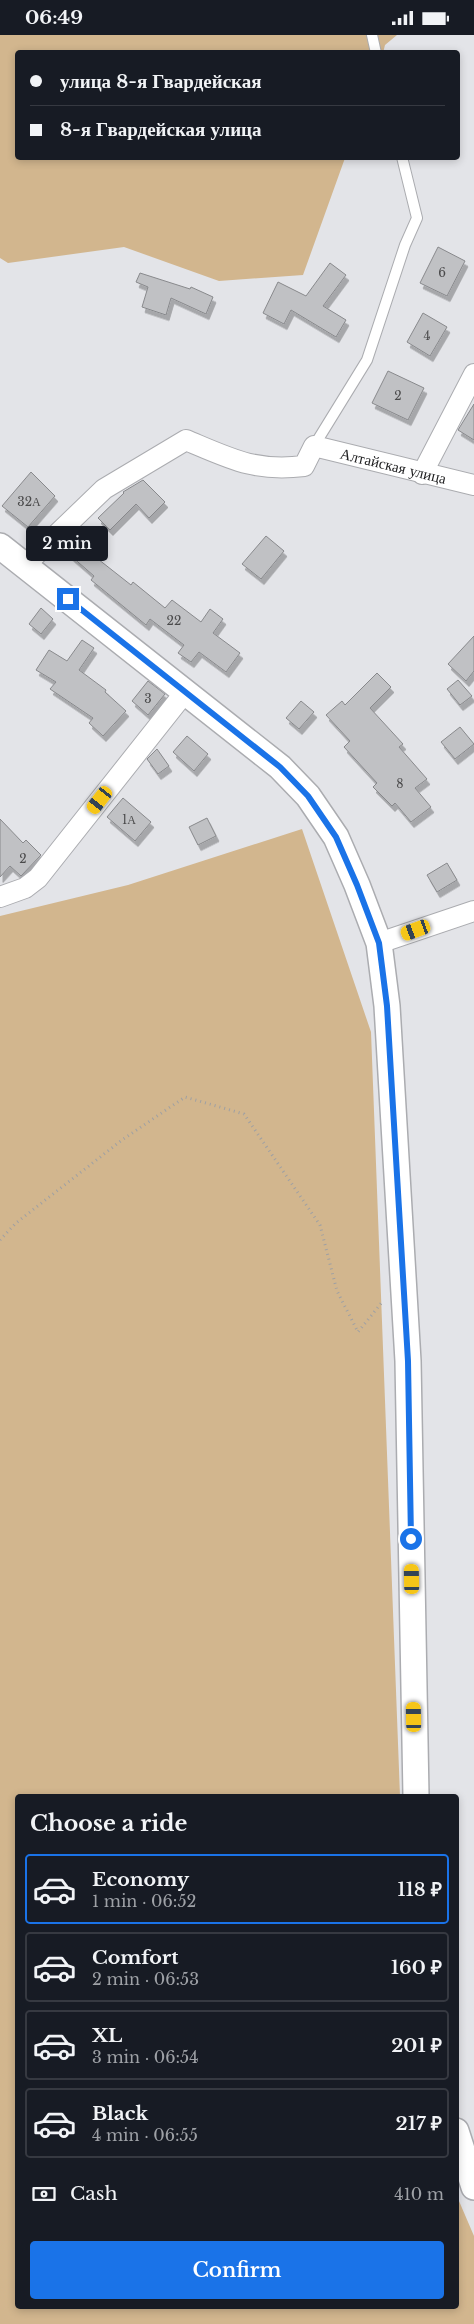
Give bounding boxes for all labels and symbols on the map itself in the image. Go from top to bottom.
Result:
house number: 6 [438,265,446,280]
house number: 4 [423,328,431,343]
house number: 2 [394,388,402,403]
street label: Алтайская улица [338,443,449,488]
house number: 32А [17,494,41,509]
callout: 2 min [27,527,109,561]
route end [57,588,79,610]
house number: 22 [167,613,181,628]
house number: 3 [144,691,152,706]
house number: 8 [396,776,404,791]
car [84,784,115,816]
house number: 1А [122,812,136,827]
house number: 2 [19,851,27,866]
car [399,918,432,942]
route start [400,1528,422,1550]
car [404,1564,419,1594]
car [406,1702,421,1732]

